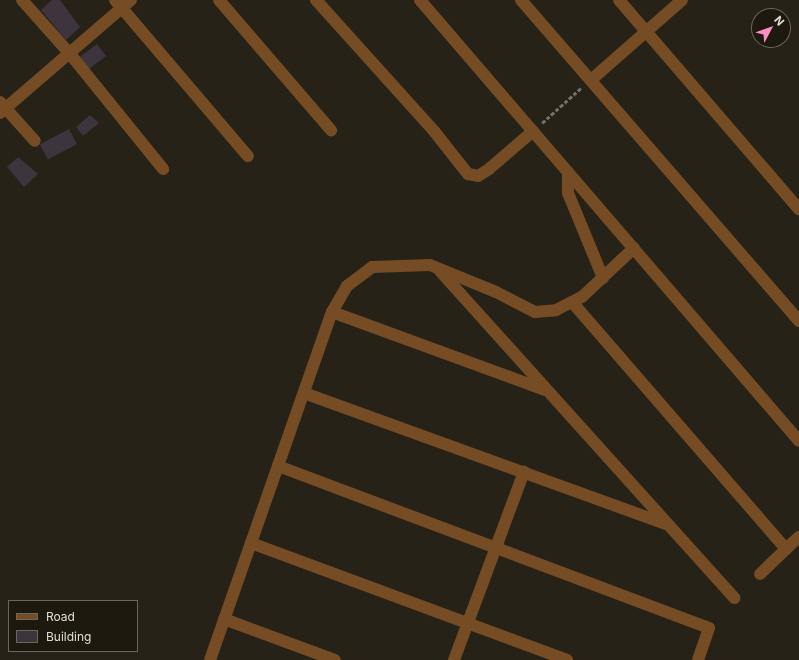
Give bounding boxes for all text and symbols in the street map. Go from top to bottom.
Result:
north arrow [751,8,791,48]
text: N [771,13,787,29]
legend [8,600,138,652]
text: Road [46,609,75,624]
text: Building [46,629,91,644]

